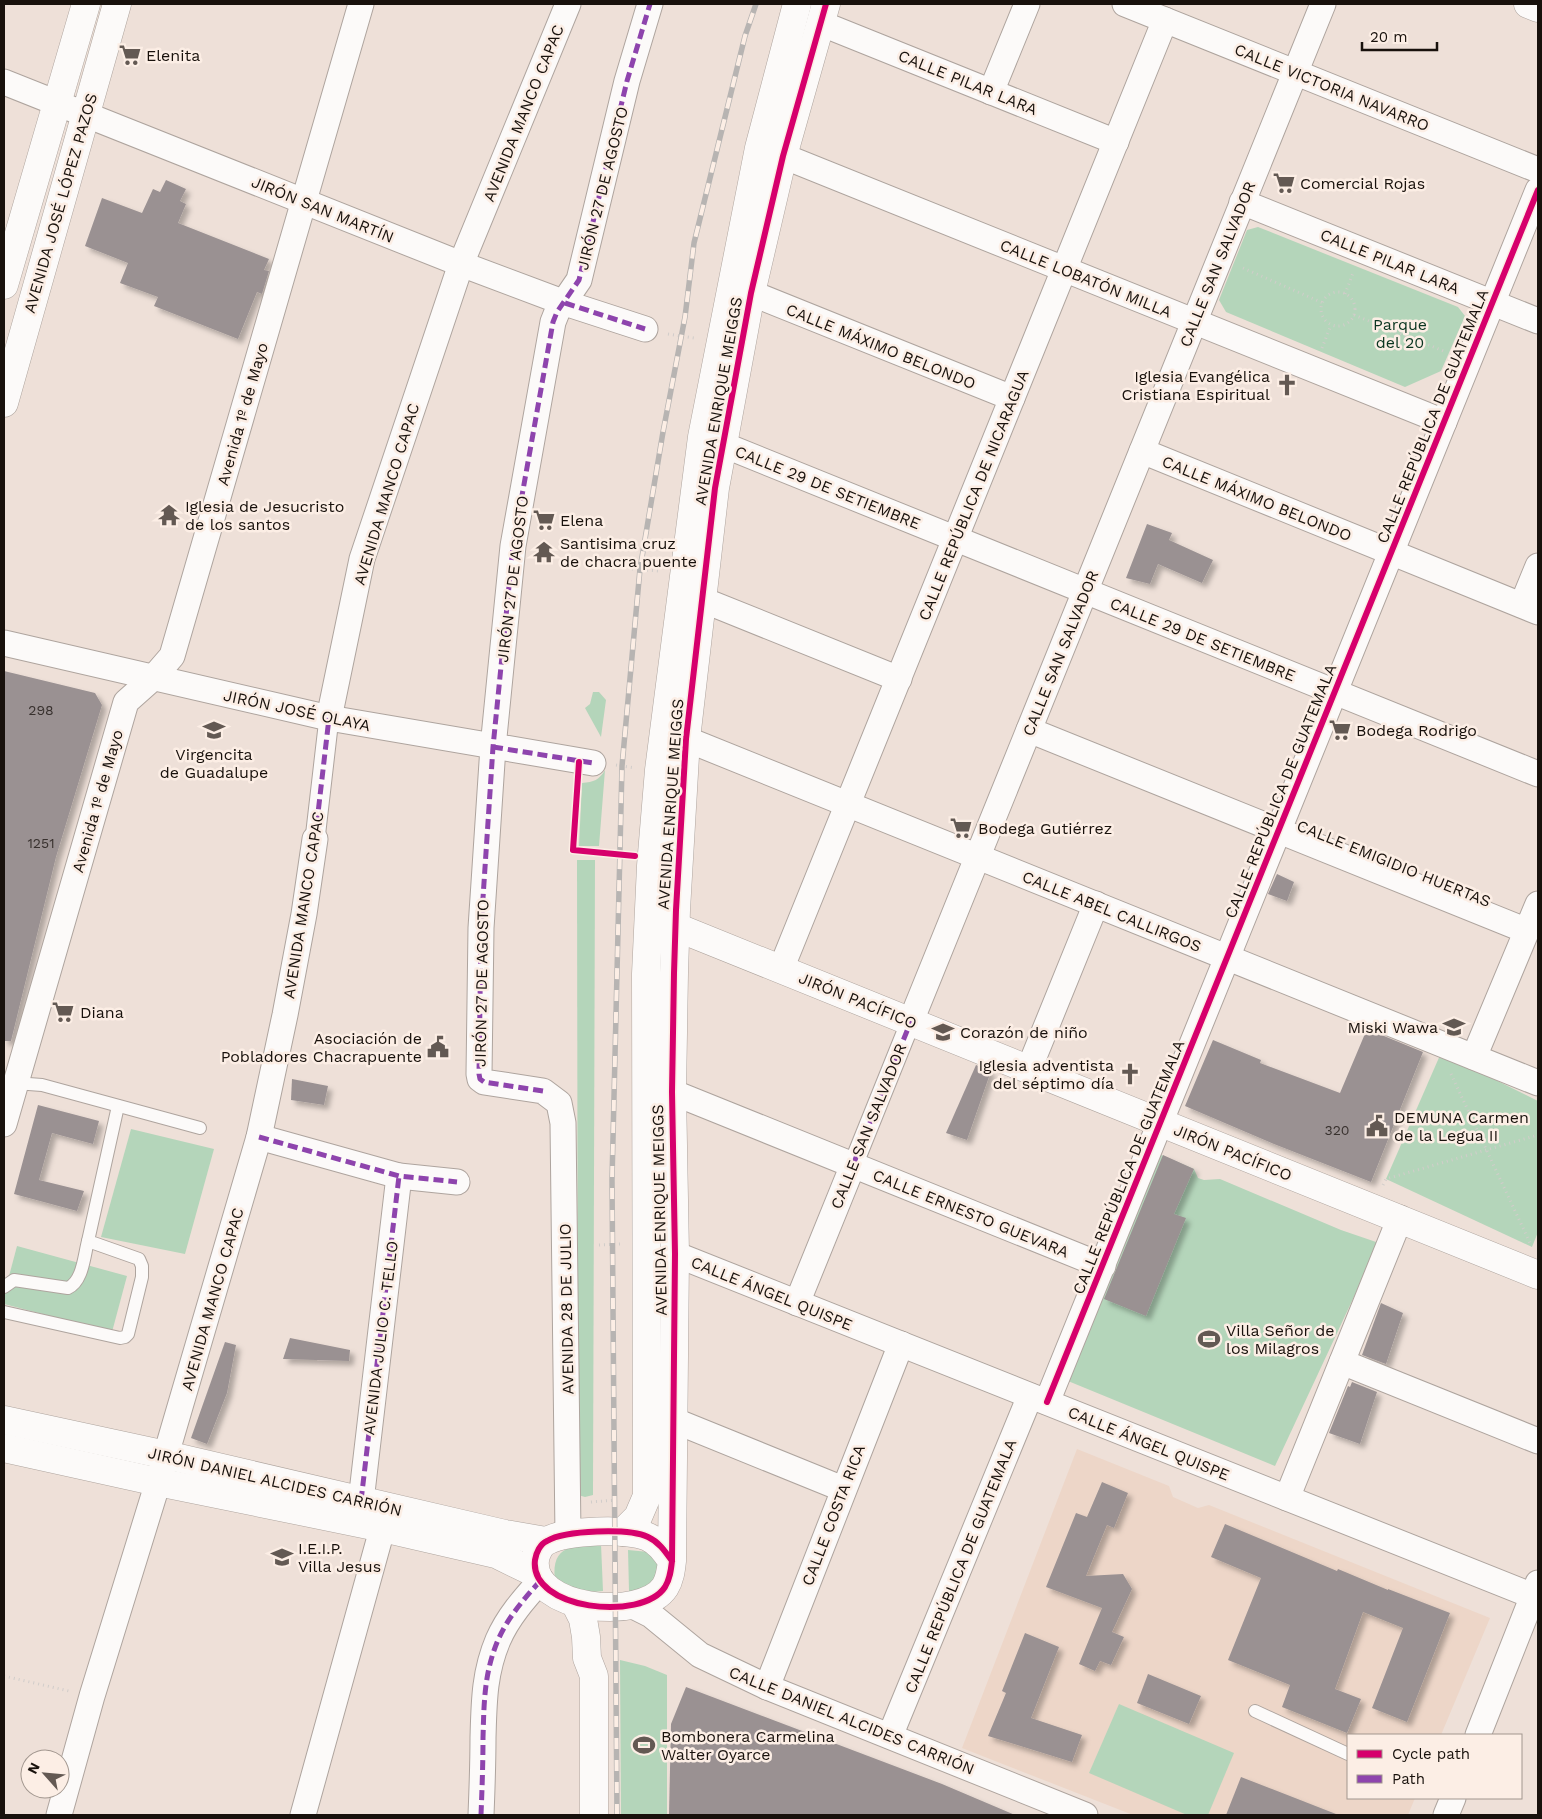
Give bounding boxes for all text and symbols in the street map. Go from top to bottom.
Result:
scale bar [1362,20,1437,52]
street label: AVENIDA MANCO CAPAC [479,22,568,205]
text: 20 m [1370,28,1408,46]
street label: CALLE VICTORIA NAVARRO [1232,40,1432,135]
supermarket icon: Elenita [117,42,143,68]
place label: Elenita [146,46,200,65]
street label: CALLE PILAR LARA [895,46,1041,119]
street label: AVENIDA JOSÉ LÓPEZ PAZOS [20,91,101,315]
street label: JIRÓN 27 DE AGOSTO [573,104,632,272]
supermarket icon: Comercial Rojas [1271,170,1297,196]
street label: JIRÓN SAN MARTÍN [249,172,397,247]
place label: Comercial Rojas [1300,174,1425,193]
street label: CALLE SAN SALVADOR [1176,179,1259,350]
street label: CALLE PILAR LARA [1317,225,1463,298]
street label: CALLE LOBATÓN MILLA [997,235,1175,322]
street label: CALLE REPÚBLICA DE GUATEMALA [1373,286,1492,546]
street label: AVENIDA ENRIQUE MEIGGS [691,295,746,507]
street label: CALLE MÁXIMO BELONDO [783,300,978,393]
park label: Parque del 20 [1373,315,1427,352]
street label: Avenida 1º de Mayo [213,340,272,488]
street label: CALLE REPÚBLICA DE NICARAGUA [914,367,1033,623]
place label: Iglesia Evangélica Cristiana Espiritual [1122,367,1270,404]
church icon: Iglesia Evangélica Cristiana Espiritual [1274,372,1300,398]
street label: AVENIDA MANCO CAPAC [350,401,423,587]
street label: CALLE 29 DE SETIEMBRE [732,442,923,533]
street label: CALLE MÁXIMO BELONDO [1159,452,1354,545]
street label: JIRÓN 27 DE AGOSTO [493,495,532,664]
place label: Iglesia de Jesucristo de los santos [185,497,344,534]
temple icon: Iglesia de Jesucristo de los santos [156,502,182,528]
supermarket icon: Elena [531,507,557,533]
place label: Elena [560,511,603,530]
place label: Santisima cruz de chacra puente [560,534,697,571]
temple icon: Santisima cruz de chacra puente [531,539,557,565]
street label: CALLE SAN SALVADOR [1019,568,1102,739]
street label: CALLE 29 DE SETIEMBRE [1107,594,1298,685]
street label: CALLE REPÚBLICA DE GUATEMALA [1221,661,1340,921]
street label: JIRÓN JOSÉ OLAYA [222,686,373,735]
street label: AVENIDA ENRIQUE MEIGGS [654,698,687,910]
house number: 298 [28,702,54,718]
school or university icon: Virgencita de Guadalupe [201,717,227,743]
supermarket icon: Bodega Rodrigo [1327,717,1353,743]
place label: Bodega Rodrigo [1356,721,1477,740]
street label: Avenida 1º de Mayo [68,727,127,875]
place label: Virgencita de Guadalupe [160,745,268,782]
street label: AVENIDA MANCO CAPAC [279,810,328,1000]
supermarket icon: Bodega Gutiérrez [948,815,974,841]
street label: CALLE EMIGIDIO HUERTAS [1294,816,1494,911]
place label: Bodega Gutiérrez [978,819,1112,838]
house number: 1251 [27,835,55,851]
street label: CALLE ABEL CALLIRGOS [1020,867,1204,956]
street label: JIRÓN 27 DE AGOSTO [471,899,492,1067]
street label: JIRÓN PACÍFICO [796,968,920,1033]
supermarket icon: Diana [50,999,76,1025]
place label: Diana [80,1003,124,1022]
school or university icon: Miski Wawa [1441,1014,1467,1040]
place label: Miski Wawa [1347,1018,1438,1037]
school or university icon: Corazón de niño [930,1019,956,1045]
place label: Corazón de niño [960,1023,1088,1042]
place label: Asociación de Pobladores Chacrapuente [221,1029,422,1066]
public building icon: Asociación de Pobladores Chacrapuente [425,1034,451,1060]
street label: CALLE REPÚBLICA DE GUATEMALA [1069,1037,1188,1297]
street label: CALLE SAN SALVADOR [827,1041,910,1212]
place label: Iglesia adventista del séptimo día [978,1056,1114,1093]
church icon: Iglesia adventista del séptimo día [1117,1061,1143,1087]
street label: AVENIDA ENRIQUE MEIGGS [648,1104,671,1316]
place label: DEMUNA Carmen de la Legua II [1394,1108,1529,1145]
public building icon: DEMUNA Carmen de la Legua II [1364,1113,1390,1139]
street label: JIRÓN PACÍFICO [1171,1120,1295,1185]
house number: 320 [1324,1122,1350,1138]
street label: CALLE ERNESTO GUEVARA [870,1165,1072,1262]
street label: AVENIDA MANCO CAPAC [177,1206,248,1393]
street label: AVENIDA 28 DE JULIO [556,1223,577,1395]
street label: AVENIDA JULIO C. TELLO [359,1240,402,1436]
street label: CALLE ÁNGEL QUISPE [688,1252,855,1335]
place label: Villa Señor de los Milagros [1226,1321,1334,1358]
sports icon: Villa Señor de los Milagros [1196,1326,1222,1352]
street label: CALLE ÁNGEL QUISPE [1065,1402,1232,1485]
street label: CALLE REPÚBLICA DE GUATEMALA [901,1436,1020,1696]
street label: CALLE COSTA RICA [798,1442,869,1588]
street label: JIRÓN DANIEL ALCIDES CARRIÓN [146,1443,404,1520]
place label: I.E.I.P. Villa Jesus [298,1539,381,1576]
school or university icon: I.E.I.P. Villa Jesus [269,1544,295,1570]
street label: CALLE DANIEL ALCIDES CARRIÓN [726,1662,977,1779]
place label: Bombonera Carmelina Walter Oyarce [661,1727,835,1764]
sports icon: Bombonera Carmelina Walter Oyarce [631,1732,657,1758]
legend [1347,1734,1522,1799]
text: Cycle path [1392,1745,1470,1763]
north arrow [20,1749,70,1799]
text: N [24,1760,43,1776]
text: Path [1392,1770,1425,1788]

